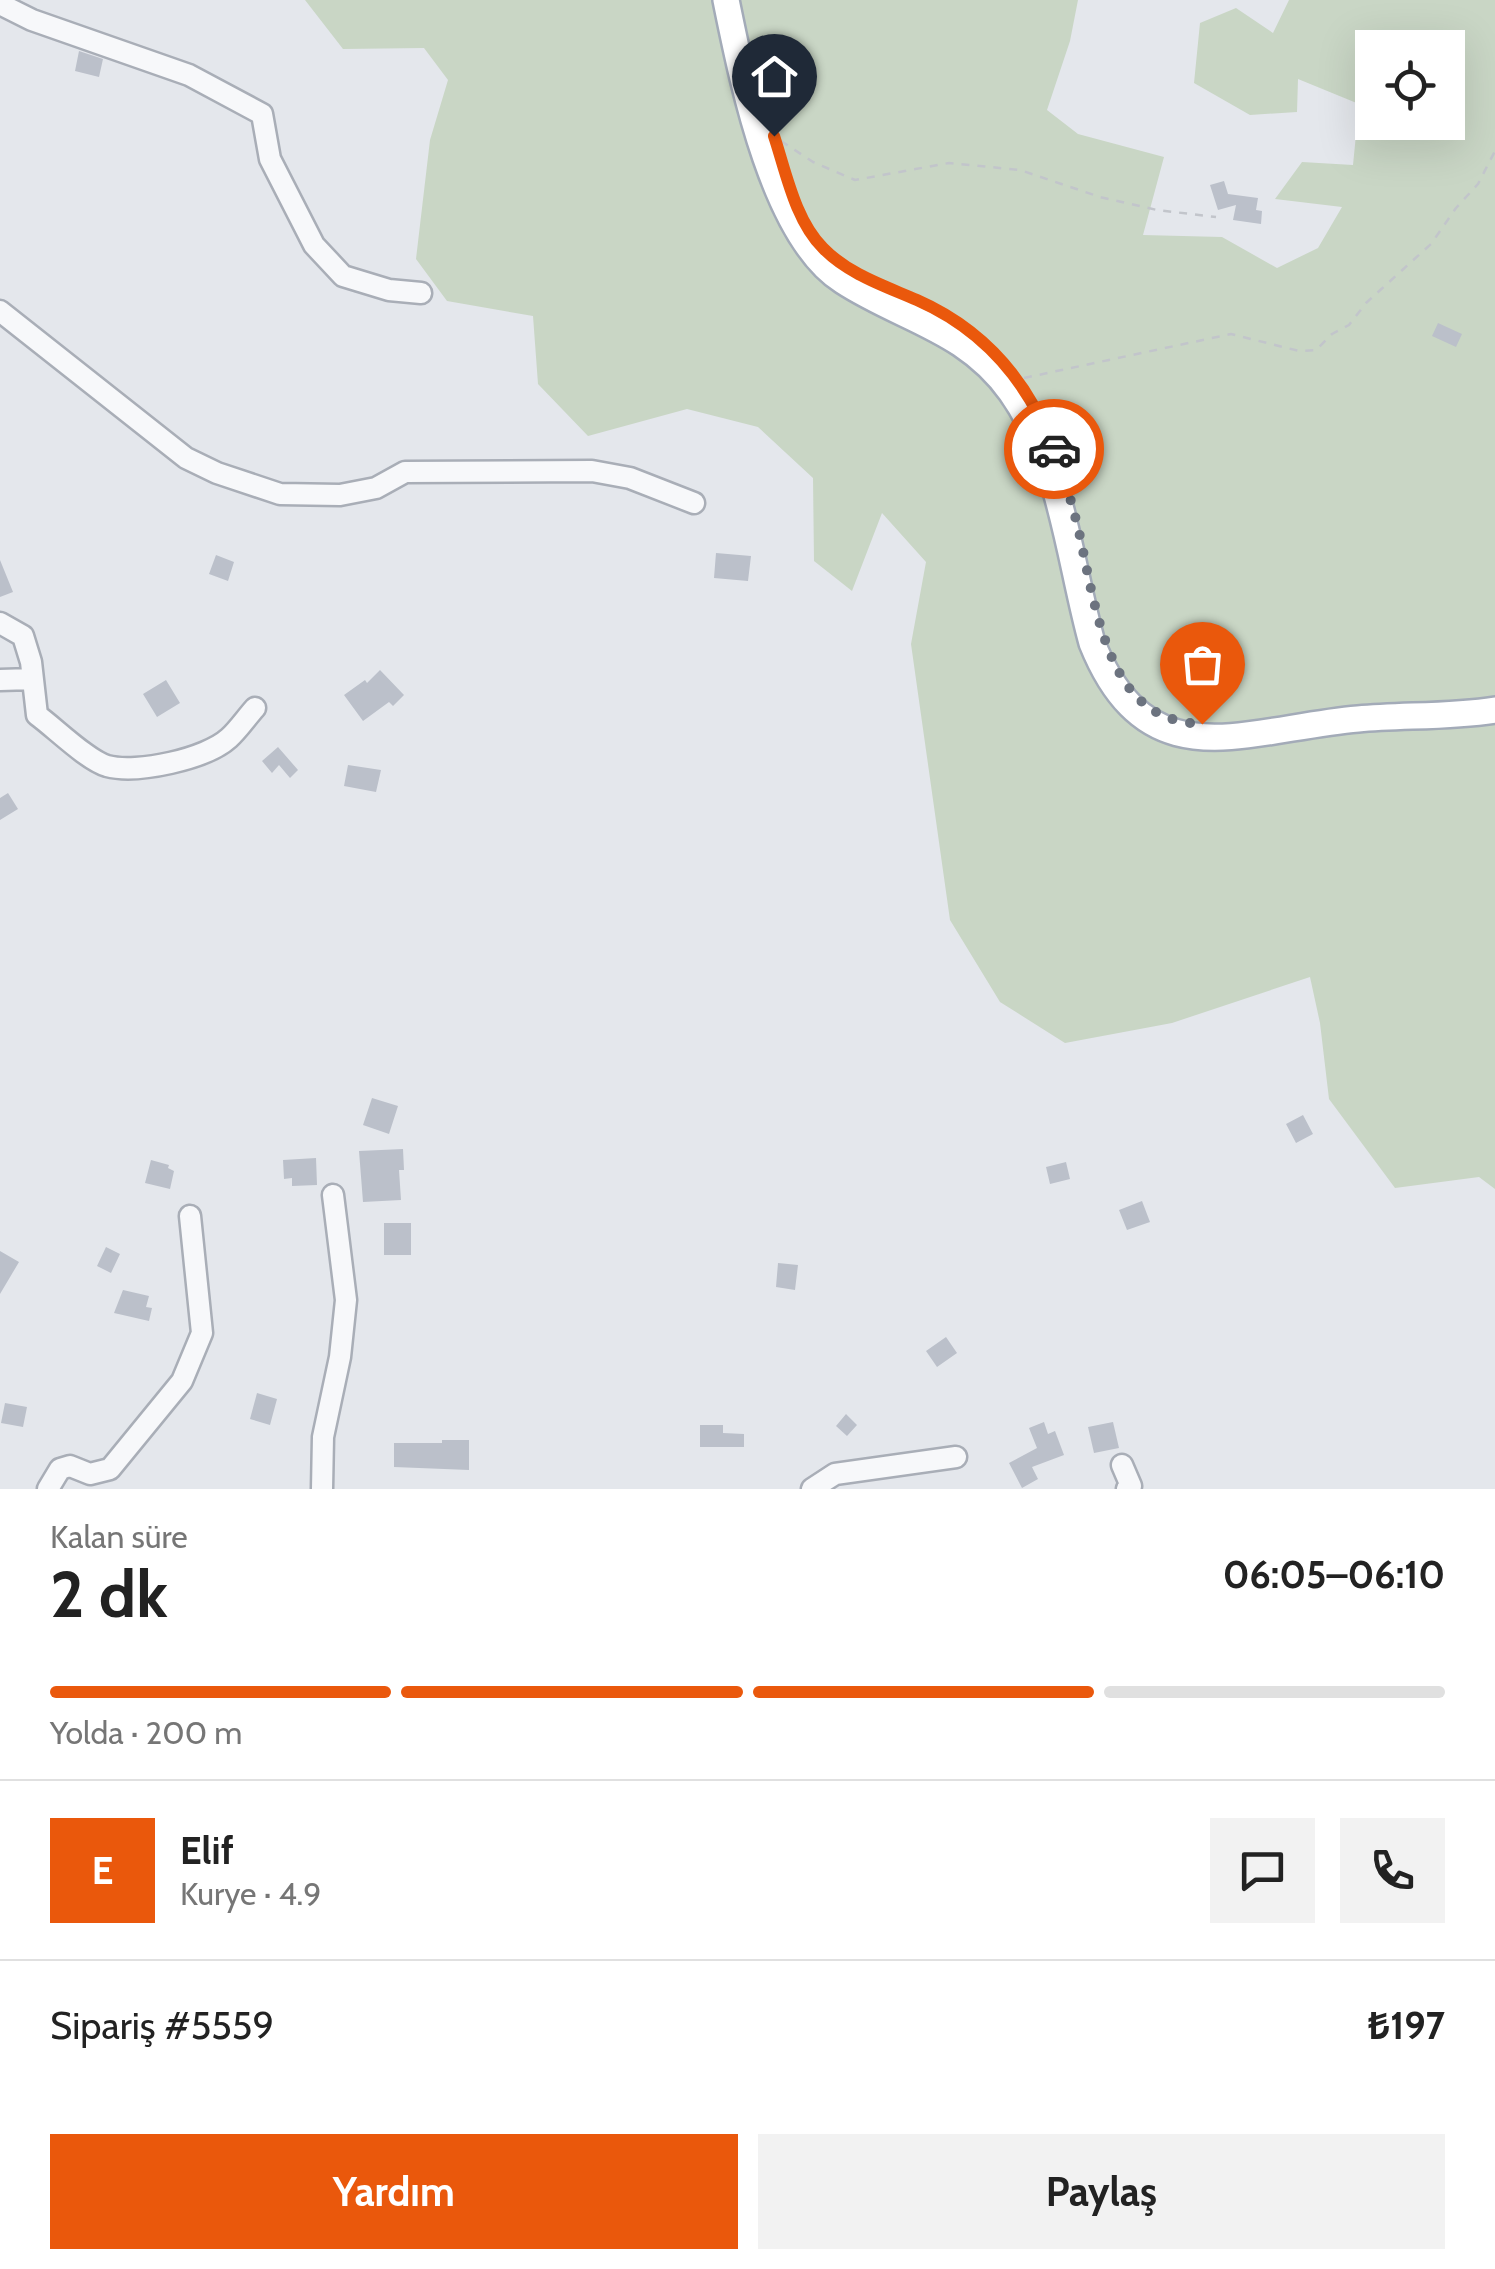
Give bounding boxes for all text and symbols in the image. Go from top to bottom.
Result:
map controls [1355,30,1465,140]
button: locate [1355,30,1465,140]
pin [732,34,817,137]
icon: home [747,49,802,104]
courier [1004,399,1104,499]
icon: car [1027,422,1082,477]
pin [1160,622,1245,725]
icon: bag [1175,637,1230,692]
text: Kalan süre [50,1517,188,1556]
text: 06:05–06:10 [1223,1551,1445,1598]
text: 2 dk [50,1554,168,1633]
text: Yolda · 200 m [50,1713,242,1752]
button: chat [1210,1818,1315,1923]
button: phone [1340,1818,1445,1923]
text: Elif [180,1827,234,1874]
text: E [92,1847,113,1894]
text: Kurye · 4.9 [180,1874,321,1913]
text: Sipariş #5559 [50,2002,274,2049]
text: ₺197 [1368,2002,1445,2049]
button: Yardım [50,2134,738,2249]
button: Paylaş [758,2134,1445,2249]

